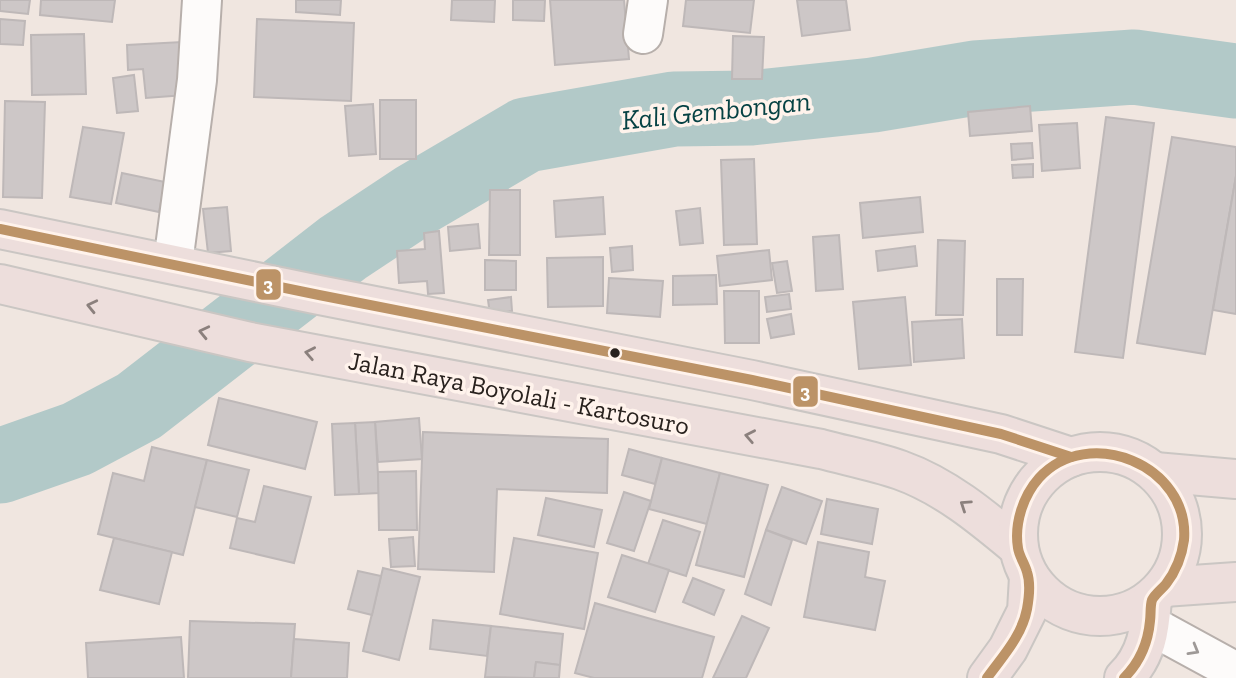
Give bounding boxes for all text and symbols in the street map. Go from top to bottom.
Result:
water label: Kali Gembongan [620,84,812,137]
line badge: 3 [255,268,282,301]
text: 3 [263,273,273,296]
one-way arrow [86,300,98,314]
one-way arrow [198,325,210,340]
street label: Jalan Raya Boyolali - Kartosuro [346,344,692,442]
unlabelled marker [608,346,622,360]
one-way arrow [304,347,316,362]
line badge: 3 [792,375,819,408]
text: 3 [800,380,810,403]
one-way arrow [744,429,756,444]
one-way arrow [959,500,972,513]
one-way arrow [1186,642,1199,655]

